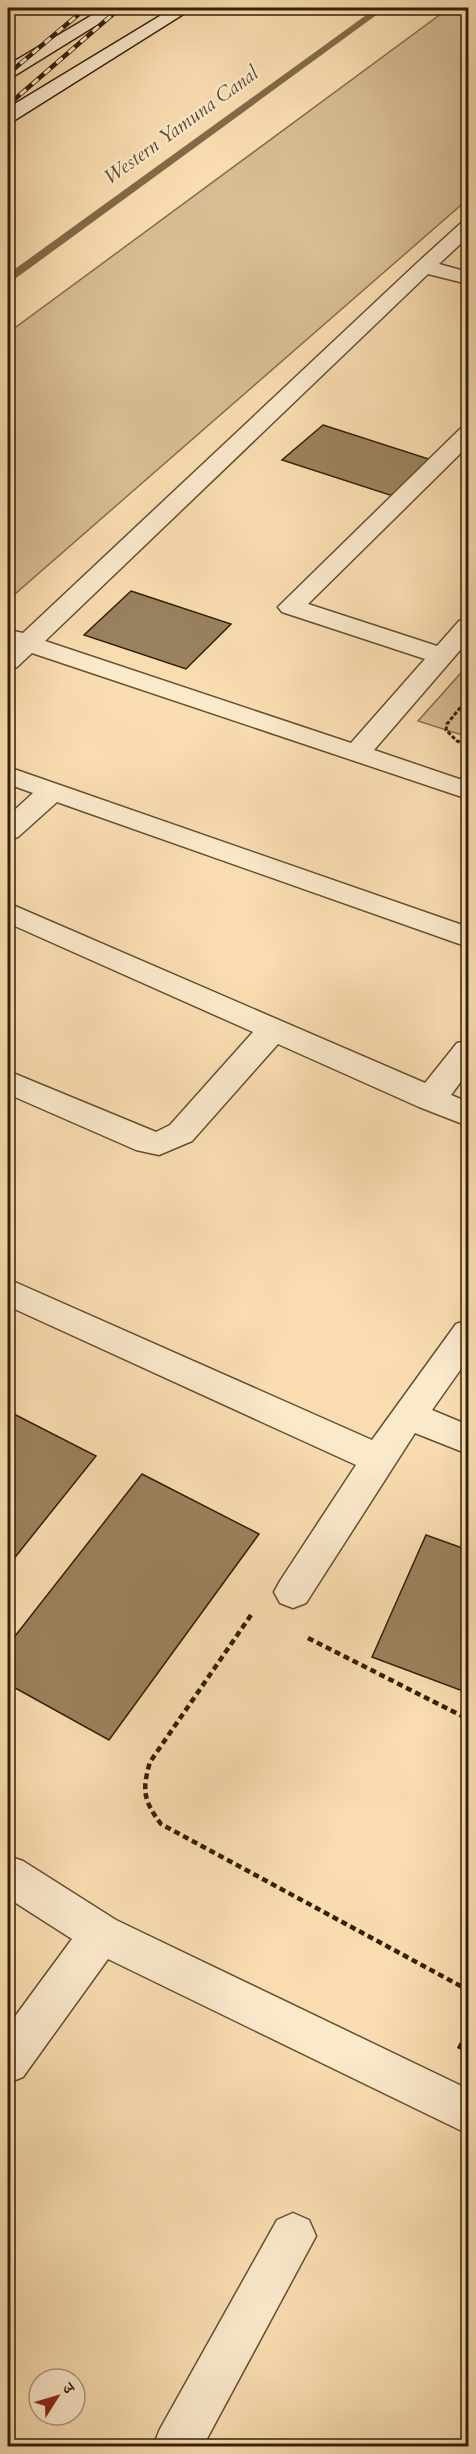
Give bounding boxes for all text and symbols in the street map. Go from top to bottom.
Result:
water label: Western Yamuna Canal [98,59,264,190]
north arrow [27,2367,87,2427]
text: उ [56,2378,81,2400]

